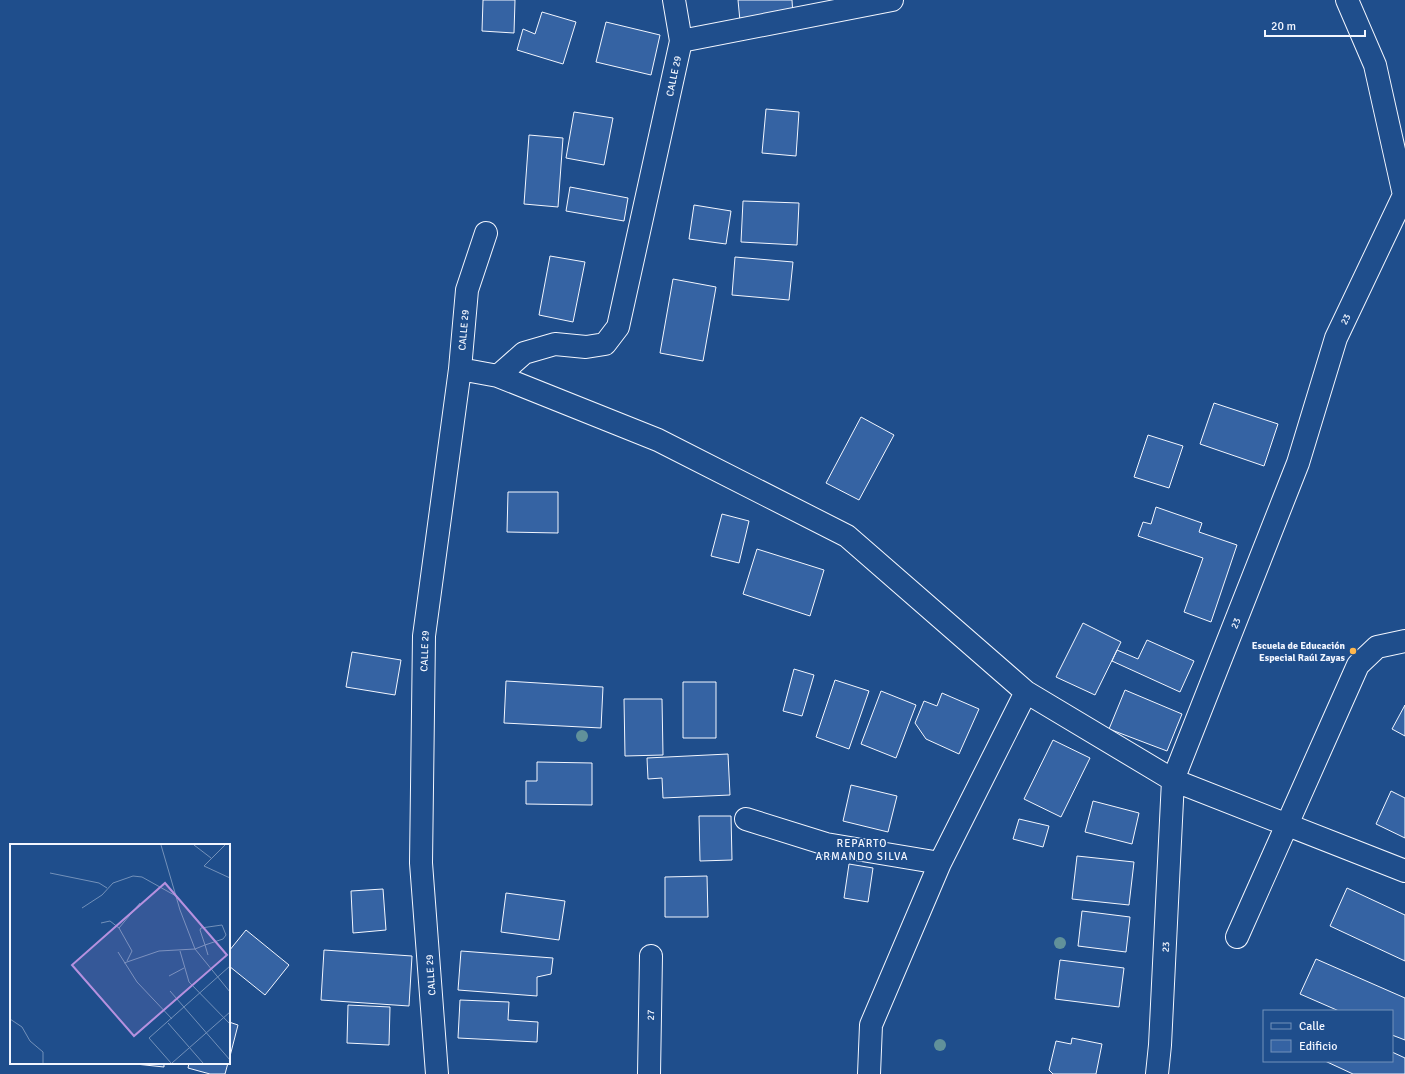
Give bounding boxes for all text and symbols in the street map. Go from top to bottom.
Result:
scale bar [1265,12,1365,38]
text: 20 m [1271,19,1296,34]
street label: CALLE 29 [664,55,684,98]
street label: CALLE 29 [456,309,472,351]
street label: 23 [1338,312,1354,327]
street label: 23 [1228,616,1244,631]
street label: CALLE 29 [418,630,432,672]
place label: Escuela de Educación Especial Raúl Zayas [1252,640,1346,664]
marker: Escuela de Educación Especial Raúl Zayas [1348,646,1358,656]
district label: REPARTO ARMANDO SILVA [816,837,908,863]
inset map [10,844,230,1064]
street label: 23 [1160,941,1172,953]
street label: CALLE 29 [424,954,438,996]
street label: 27 [645,1010,657,1021]
legend [1263,1010,1393,1062]
text: Calle [1299,1019,1325,1034]
text: Edificio [1299,1039,1337,1054]

